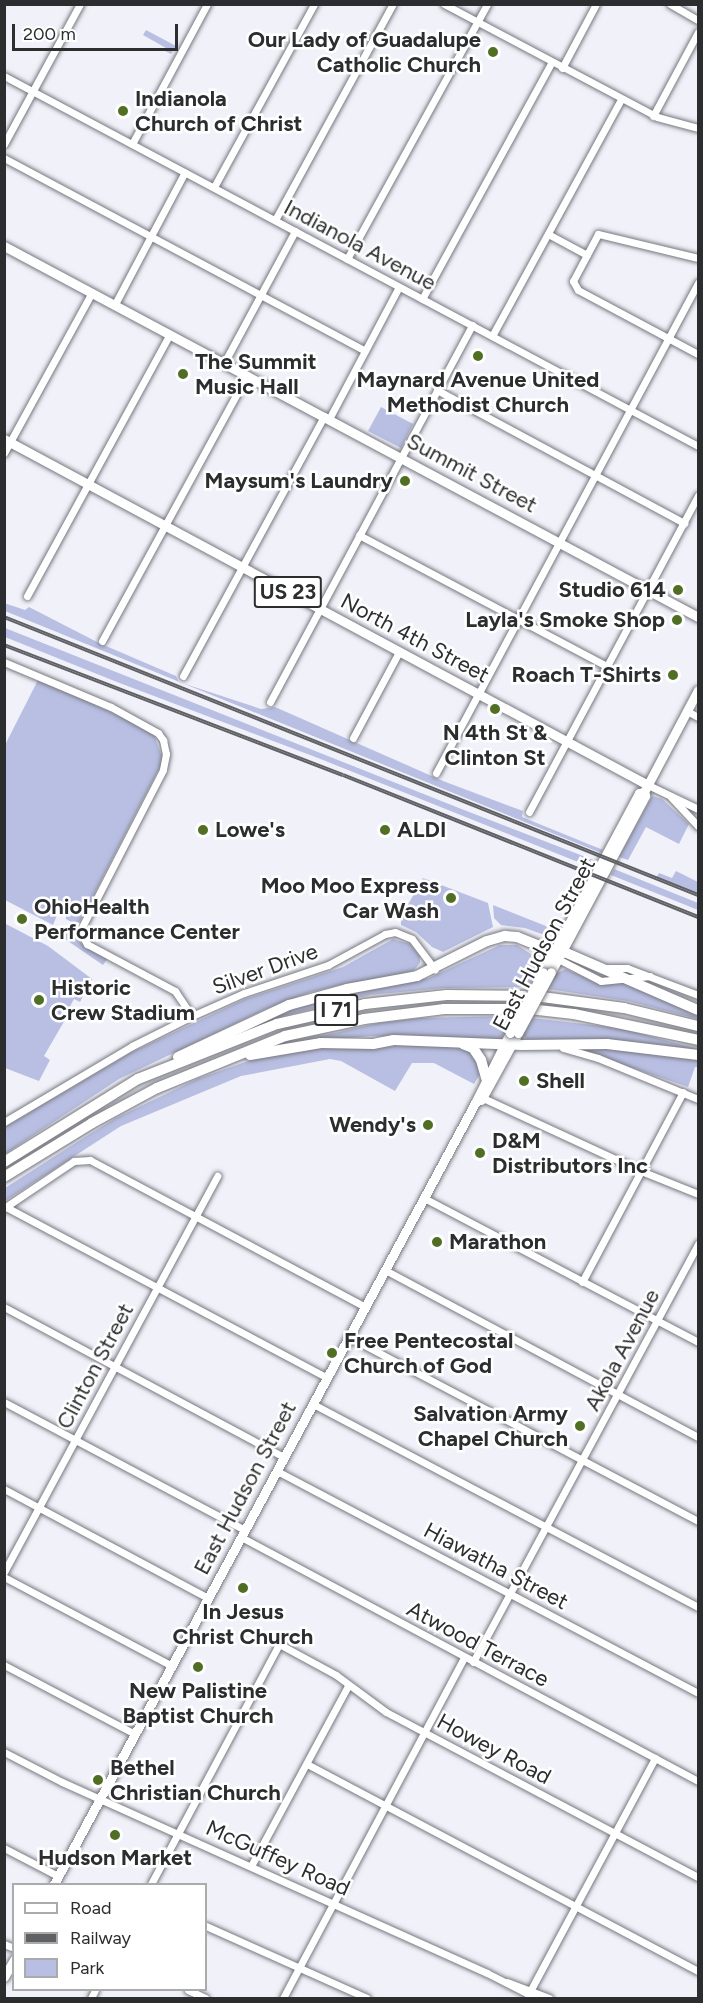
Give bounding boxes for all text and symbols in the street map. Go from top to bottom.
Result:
scale bar [15,12,182,50]
text: 200 m [23,23,76,45]
place label: Our Lady of Guadalupe Catholic Church [248,26,481,78]
marker: Our Lady of Guadalupe Catholic Church [486,45,500,59]
place label: Indianola Church of Christ [135,85,302,136]
marker: Indianola Church of Christ [116,104,130,118]
street label: Indianola Avenue [279,194,441,296]
place label: The Summit Music Hall [195,348,317,400]
marker: Maynard Avenue United Methodist Church [471,349,485,363]
place label: Maynard Avenue United Methodist Church [357,366,599,418]
marker: The Summit Music Hall [176,367,190,381]
street label: Summit Street [402,428,542,518]
place label: Maysum's Laundry [205,468,393,494]
marker: Maysum's Laundry [398,474,412,488]
road number: US 23 [254,574,322,610]
place label: Studio 614 [558,577,666,603]
marker: Studio 614 [671,583,685,597]
street label: North 4th Street [336,588,494,688]
place label: Layla's Smoke Shop [465,607,665,633]
marker: Layla's Smoke Shop [670,613,684,627]
place label: Roach T-Shirts [512,662,661,688]
marker: Roach T-Shirts [666,668,680,682]
marker: N 4th St & Clinton St [488,702,502,716]
place label: N 4th St & Clinton St [443,719,547,770]
place label: Lowe's [215,817,285,843]
place label: ALDI [397,817,446,843]
marker: Lowe's [196,823,210,837]
marker: ALDI [378,823,392,837]
street label: East Hudson Street [487,853,601,1035]
place label: Moo Moo Express Car Wash [261,872,439,924]
marker: Moo Moo Express Car Wash [444,891,458,905]
place label: OhioHealth Performance Center [34,893,240,944]
marker: OhioHealth Performance Center [15,912,29,926]
street label: Silver Drive [209,938,321,1000]
place label: Historic Crew Stadium [51,974,195,1026]
road number: I 71 [314,992,358,1028]
marker: Historic Crew Stadium [32,993,46,1007]
place label: Shell [536,1068,585,1094]
marker: Shell [517,1074,531,1088]
place label: Wendy's [329,1112,416,1138]
marker: Wendy's [421,1118,435,1132]
place label: D&M Distributors Inc [492,1127,648,1178]
marker: D&M Distributors Inc [473,1146,487,1160]
place label: Marathon [449,1229,546,1255]
marker: Marathon [430,1235,444,1249]
street label: Akola Avenue [579,1285,665,1415]
street label: Clinton Street [51,1299,139,1433]
place label: Free Pentecostal Church of God [344,1327,513,1378]
marker: Free Pentecostal Church of God [325,1346,339,1360]
street label: East Hudson Street [188,1397,302,1579]
place label: Salvation Army Chapel Church [413,1400,568,1452]
marker: Salvation Army Chapel Church [573,1419,587,1433]
street label: Hiawatha Street [419,1517,573,1615]
marker: In Jesus Christ Church [236,1581,250,1595]
street label: Atwood Terrace [403,1596,553,1692]
place label: In Jesus Christ Church [173,1598,313,1650]
marker: New Palistine Baptist Church [191,1660,205,1674]
place label: New Palistine Baptist Church [122,1677,274,1729]
street label: Howey Road [432,1708,556,1790]
place label: Bethel Christian Church [110,1754,281,1806]
marker: Bethel Christian Church [91,1773,105,1787]
street label: McGuffey Road [202,1814,354,1902]
marker: Hudson Market [108,1828,122,1842]
place label: Hudson Market [38,1845,192,1871]
legend [12,1883,207,1991]
text: Road [70,1897,111,1919]
text: Railway [70,1927,131,1949]
text: Park [70,1957,104,1979]

